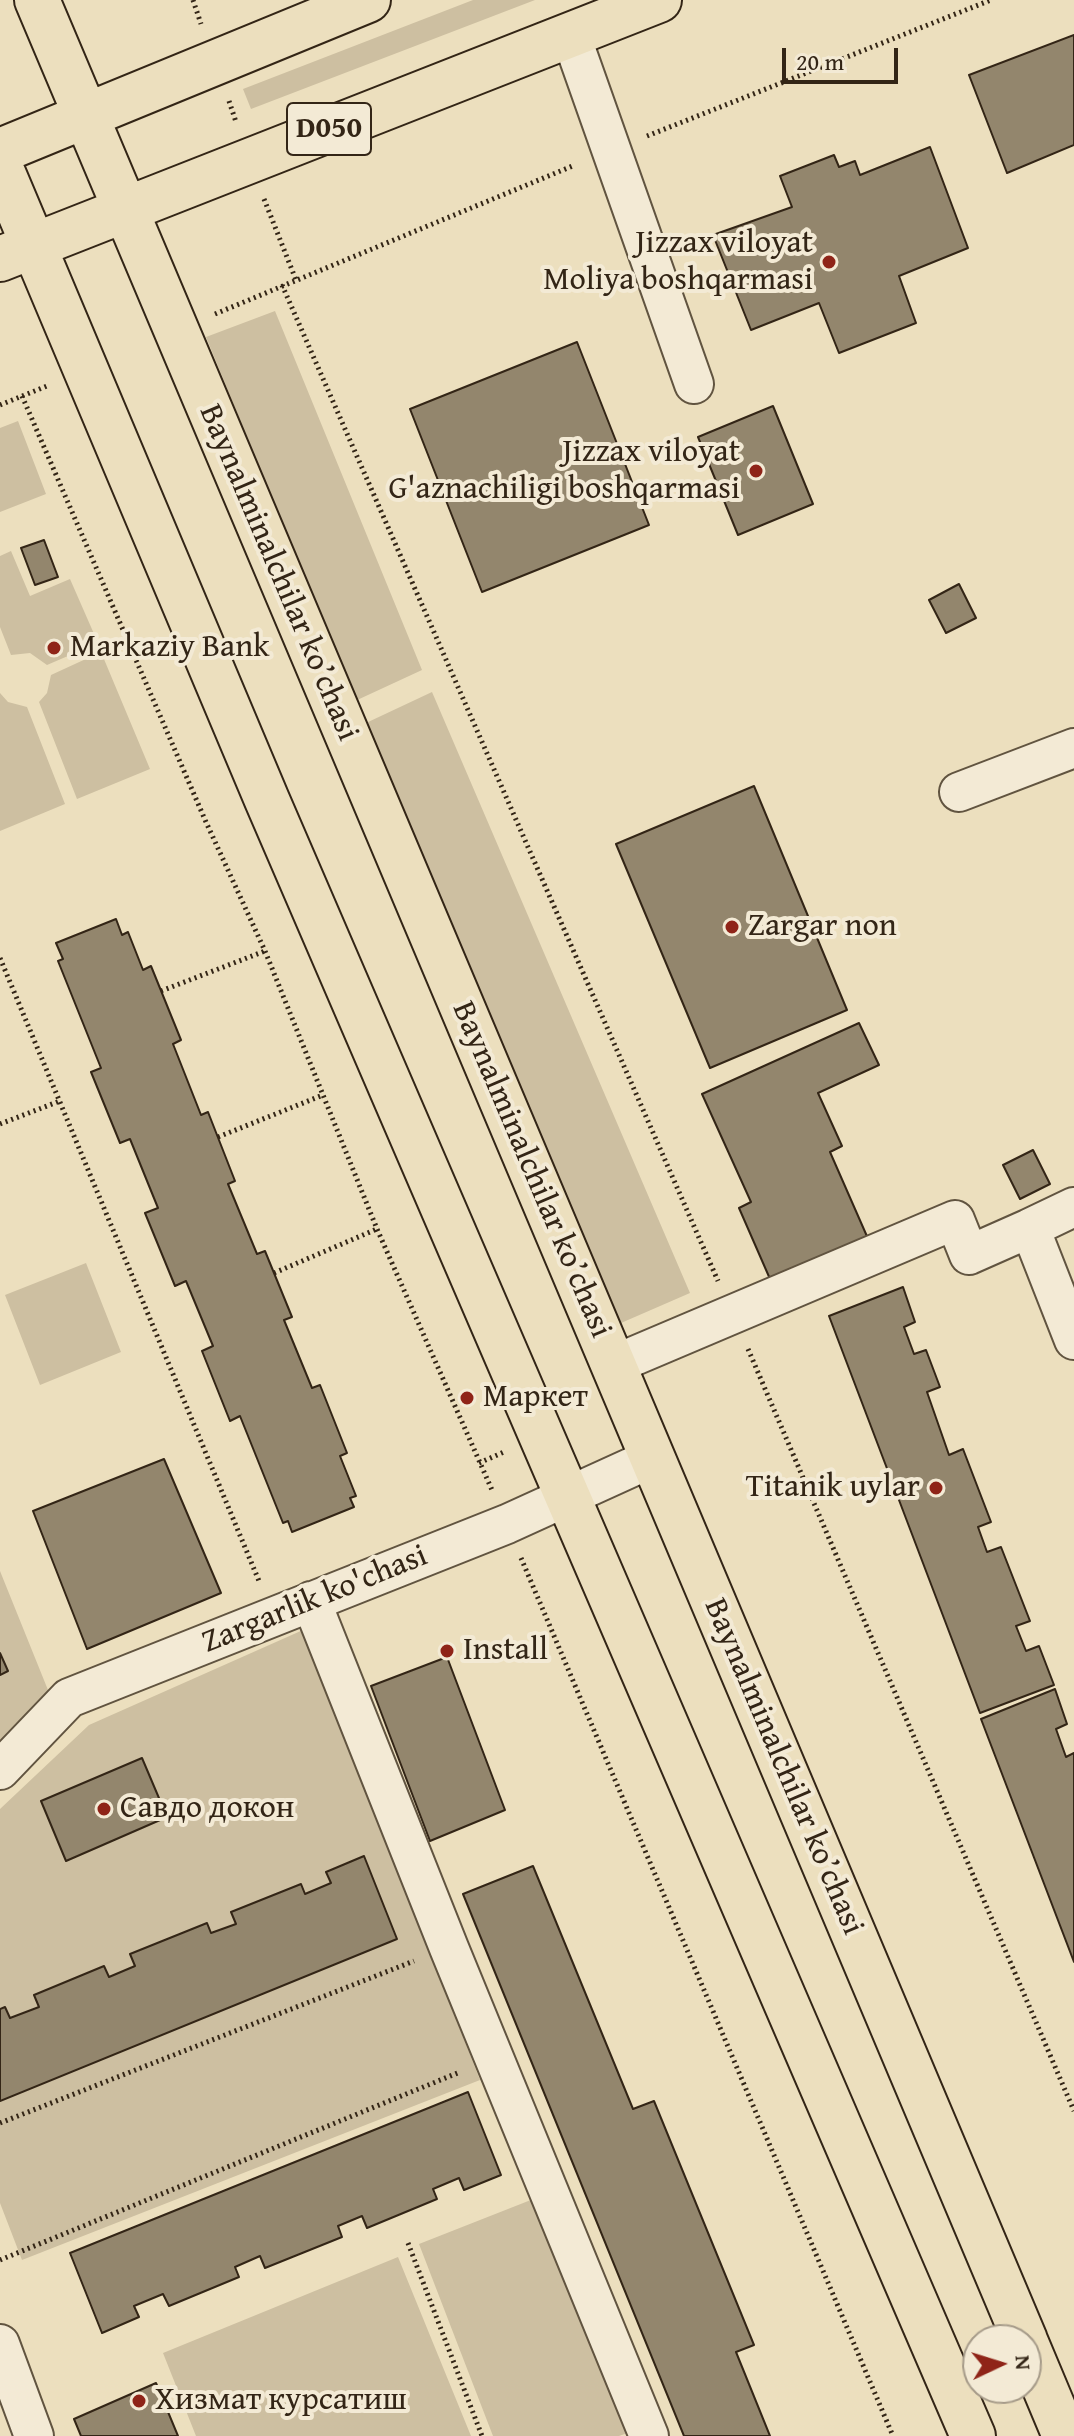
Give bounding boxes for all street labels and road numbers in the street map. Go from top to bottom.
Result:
road number: D050 [287,103,371,155]
street label: Baynalminalchilar ko’chasi [190,399,366,747]
street label: Baynalminalchilar ko’chasi [443,996,619,1344]
street label: Zargarlik ko'chasi [197,1537,433,1663]
street label: Baynalminalchilar ko’chasi [695,1593,871,1941]

